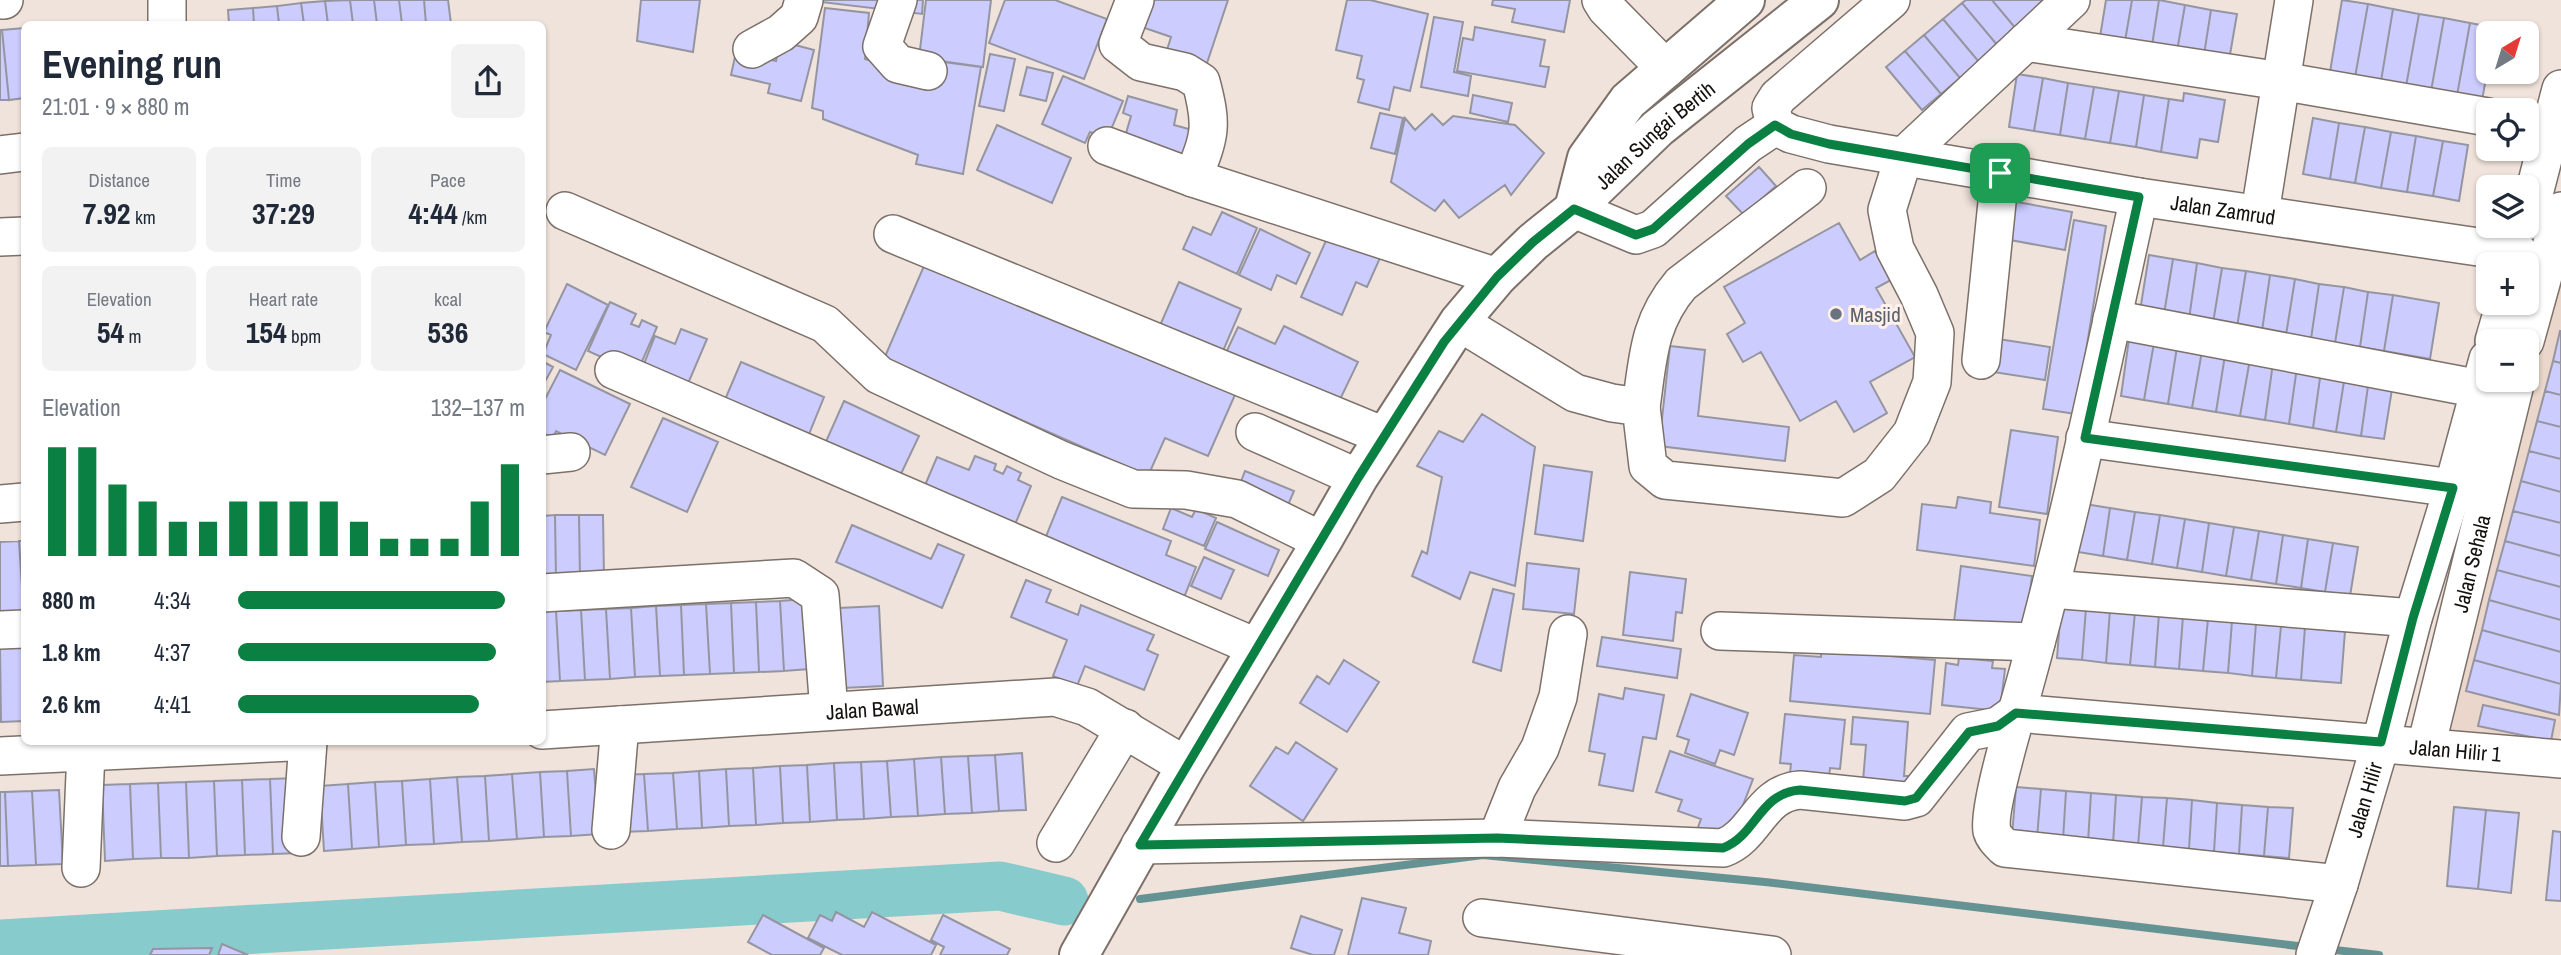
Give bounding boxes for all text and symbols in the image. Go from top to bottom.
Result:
north arrow [2476,21,2539,84]
map controls [2476,21,2539,392]
text: Evening run [42,39,222,90]
button: share [451,44,525,118]
street label: Jalan Sungai Bertih [1588,74,1721,196]
text: 21:01 · 9 × 880 m [42,91,189,122]
button: locate [2476,98,2539,161]
pin [1970,143,2030,203]
icon: arrive [1981,154,2019,192]
text: Distance [88,167,150,193]
text: Time [266,167,301,193]
text: Pace [430,167,466,193]
button: layers [2476,175,2539,238]
street label: Jalan Zamrud [2169,187,2277,231]
text: 7.92 [83,193,131,233]
text: 37:29 [252,193,315,233]
text: 4:44 [408,193,458,233]
text: km [131,204,156,230]
text: /km [458,204,487,230]
button: + [2476,252,2539,315]
text: Elevation [87,286,152,312]
text: Heart rate [249,286,318,312]
text: kcal [434,286,462,312]
place label: Masjid [1850,300,1901,329]
marker: Masjid [1828,306,1844,322]
text: 54 [97,312,124,352]
text: 154 [246,312,287,352]
text: 536 [427,312,468,352]
text: m [124,323,142,349]
text: bpm [287,323,321,349]
button: − [2476,329,2539,392]
text: Elevation [42,392,121,423]
text: 132–137 m [431,392,525,423]
street label: Jalan Sehala [2445,511,2497,615]
text: 880 m [42,585,95,616]
text: 4:34 [154,585,191,616]
text: 1.8 km [42,637,101,668]
text: 4:37 [154,637,191,668]
text: 2.6 km [42,689,101,720]
text: 4:41 [154,689,191,720]
street label: Jalan Bawal [825,691,920,726]
street label: Jalan Hilir 1 [2408,732,2503,768]
street label: Jalan Hilir [2339,758,2389,841]

